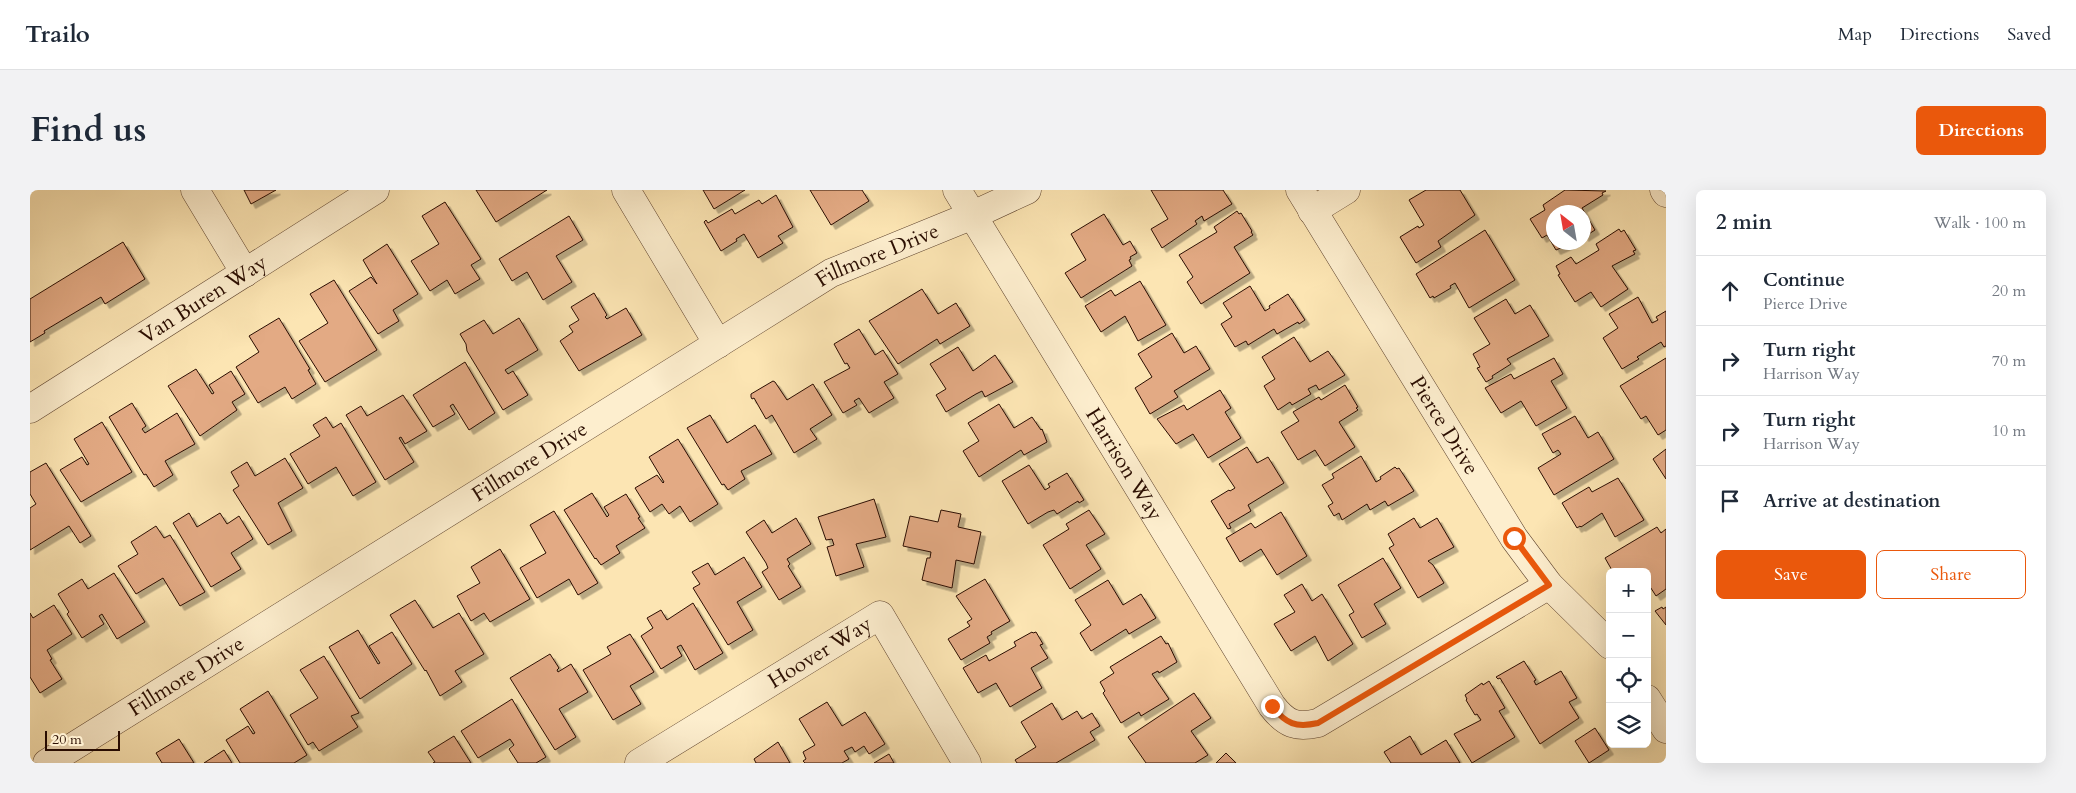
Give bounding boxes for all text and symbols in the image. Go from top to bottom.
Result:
text: Trailo [25,18,90,51]
text: Map [1838,22,1872,47]
text: Directions [1900,22,1979,47]
text: Saved [2007,22,2051,47]
text: Find us [30,106,146,154]
button: Directions [1916,106,2046,155]
north arrow [1546,205,1591,250]
text: 2 min [1716,208,1772,237]
text: Walk · 100 m [1934,212,2026,234]
street label: Fillmore Drive [810,216,943,294]
street label: Van Buren Way [134,248,273,351]
text: Continue [1763,267,1845,293]
icon: ahead [1716,277,1744,305]
text: 20 m [1992,280,2026,302]
text: Pierce Drive [1763,293,1848,315]
text: Turn right [1763,337,1855,363]
icon: right [1716,347,1744,375]
text: 70 m [1992,350,2026,372]
text: Harrison Way [1763,363,1860,385]
street label: Pierce Drive [1403,370,1486,480]
street label: Harrison Way [1079,402,1170,526]
text: Turn right [1763,407,1855,433]
street label: Fillmore Drive [466,414,593,509]
icon: right [1716,417,1744,445]
text: 10 m [1992,420,2026,442]
text: Harrison Way [1763,433,1860,455]
icon: arrive [1716,487,1744,515]
text: Arrive at destination [1763,488,1940,514]
route start [1503,527,1526,550]
button: Save [1716,550,1866,599]
button: Share [1876,550,2026,599]
map controls [1606,568,1651,748]
button: + [1606,568,1651,613]
street label: Hoover Way [762,609,877,695]
button: − [1606,613,1651,658]
street label: Fillmore Drive [123,629,249,723]
button: locate [1606,658,1651,703]
route end [1261,695,1284,718]
button: layers [1606,703,1651,748]
scale bar [45,728,120,751]
text: 20 m [52,730,82,749]

